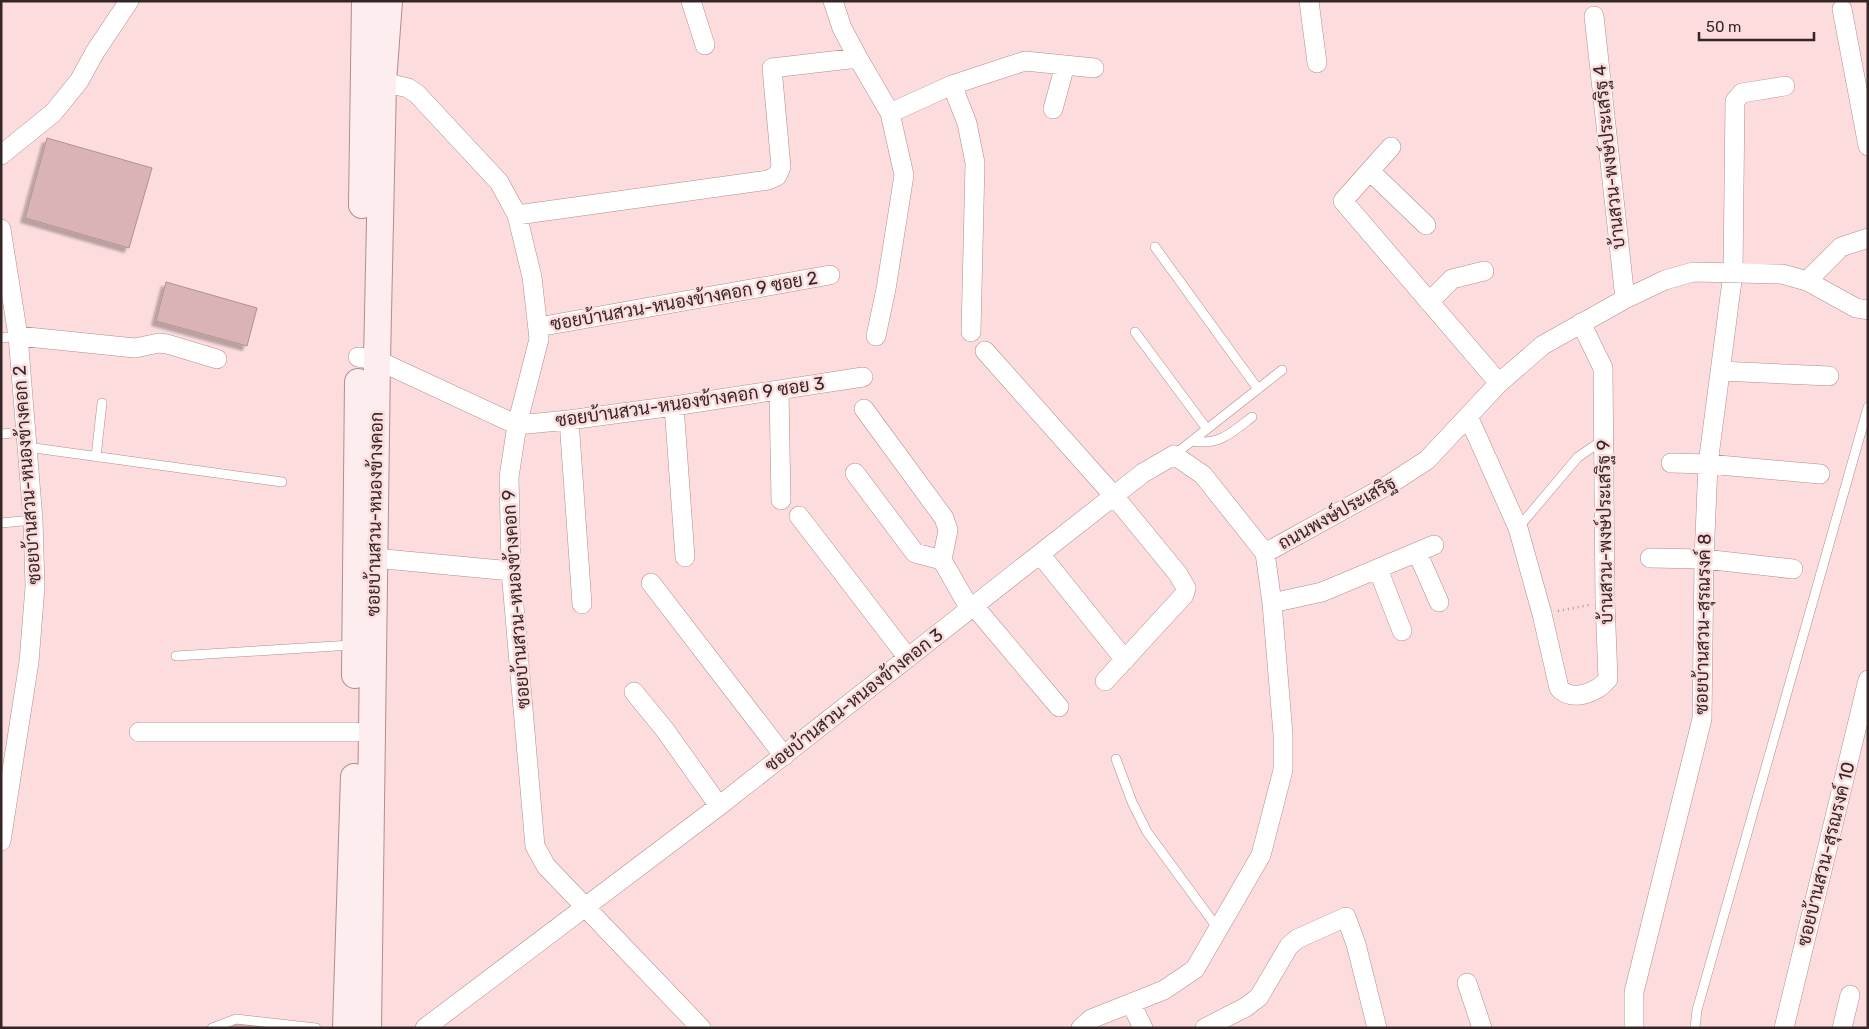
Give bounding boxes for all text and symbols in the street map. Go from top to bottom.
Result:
scale bar [1699,10,1814,42]
text: 50 m [1706,18,1741,36]
street label: บ้านสวน-พงษ์ประเสริฐ 4 [1586,64,1631,250]
street label: ซอยบ้านสวน-หนองข้างคอก 9 ซอย 2 [548,266,819,335]
street label: ซอยบ้านสวน-หนองข้างคอก 2 [7,365,46,585]
street label: ซอยบ้านสวน-หนองข้างคอก 9 ซอย 3 [554,371,826,432]
street label: ซอยบ้านสวน-หนองข้างคอก [361,411,388,616]
street label: บ้านสวน-พงษ์ประเสริฐ 9 [1590,440,1619,625]
street label: ถนนพงษ์ประเสริฐ [1273,470,1400,555]
street label: ซอยบ้านสวน-หนองข้างคอก 9 [496,489,535,709]
street label: ซอยบ้านสวน-สุรณรงค์ 8 [1688,533,1717,715]
street label: ซอยบ้านสวน-หนองข้างคอก 3 [760,623,947,776]
street label: ซอยบ้านสวน-สุรณรงค์ 10 [1791,759,1861,949]

